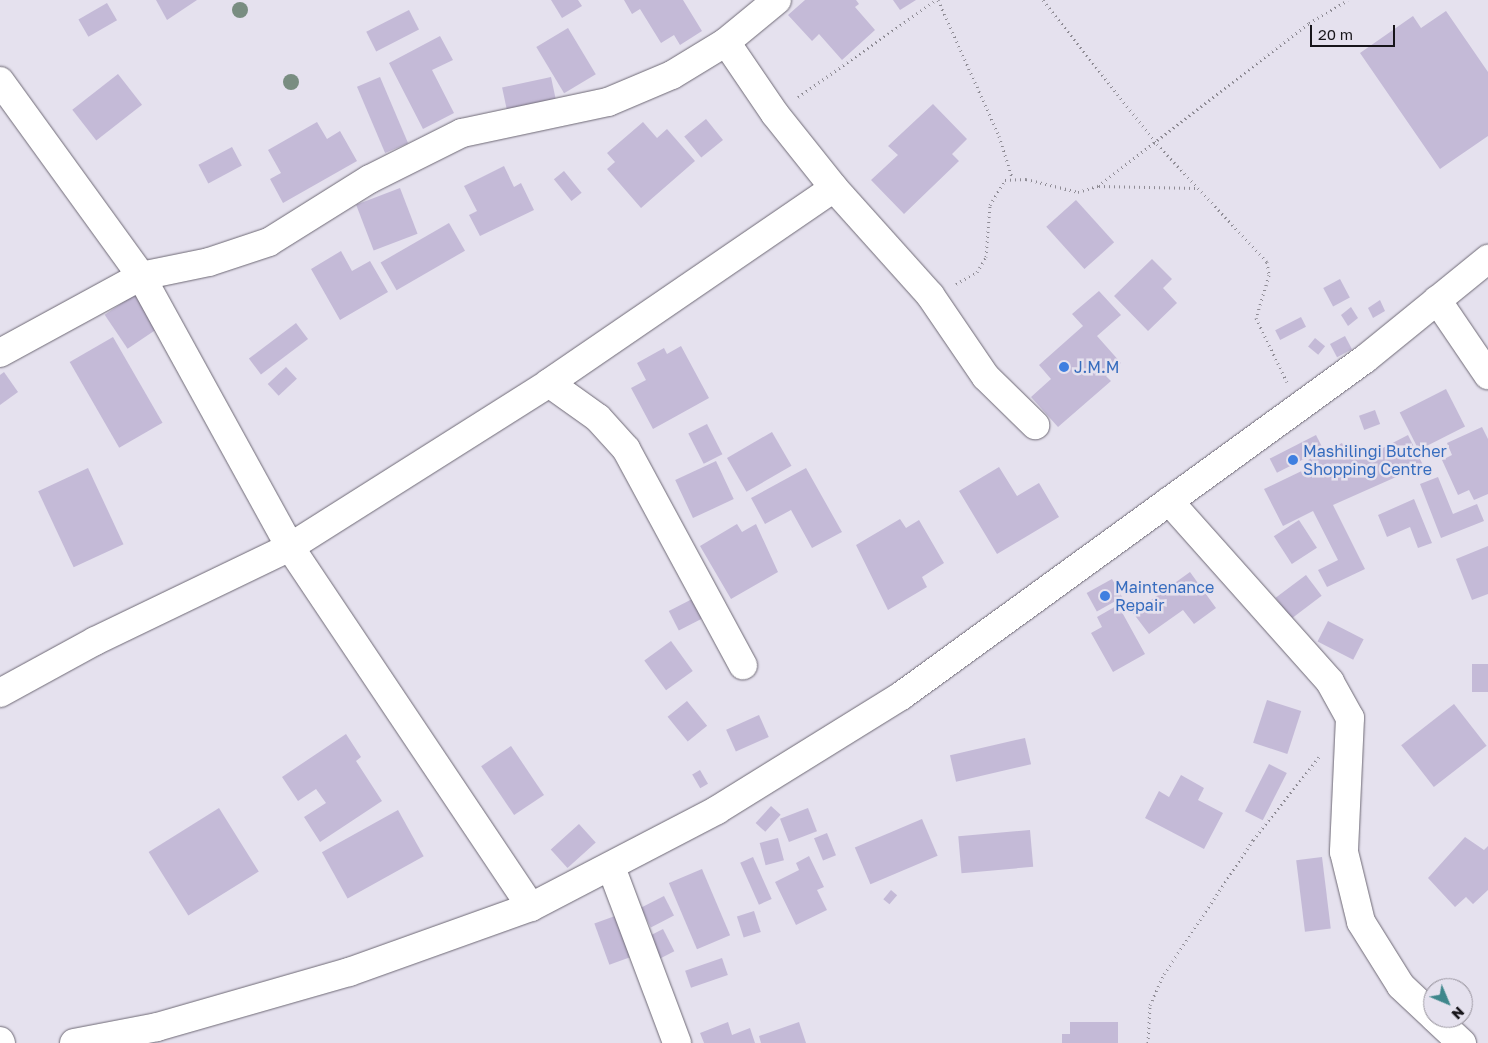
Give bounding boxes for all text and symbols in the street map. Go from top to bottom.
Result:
scale bar [1313,15,1398,47]
text: 20 m [1318,25,1353,43]
place label: J.M.M [1074,357,1120,377]
marker: J.M.M [1058,361,1070,373]
place label: Mashilingi Butcher Shopping Centre [1303,441,1447,479]
marker: Mashilingi Butcher Shopping Centre [1287,454,1299,466]
place label: Maintenance Repair [1115,577,1214,615]
marker: Maintenance Repair [1099,590,1111,602]
north arrow [1423,978,1473,1028]
text: N [1448,1003,1468,1023]

